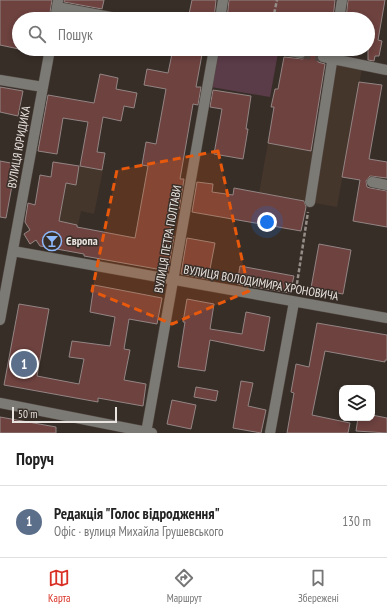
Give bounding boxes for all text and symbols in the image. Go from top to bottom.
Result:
search box [12,12,375,56]
icon: search [26,23,48,45]
text: Пошук [58,25,93,44]
street label: ВУЛИЦЯ ЮРИДИКА [4,104,33,189]
street label: ВУЛИЦЯ ПЕТРА ПОЛТАВИ [151,184,184,294]
your location [257,212,277,232]
bar icon: Європа [41,230,63,252]
place label: Європа [66,233,98,248]
street label: ВУЛИЦЯ ВОЛОДИМИРА ХРОНОВИЧА [183,262,340,304]
pin: 1 [11,349,37,379]
map controls [339,385,375,421]
button: layers [339,385,375,421]
scale bar [12,405,117,424]
text: 50 m [18,407,37,421]
text: Поруч [16,448,54,470]
text: Редакція "Голос відродження" [54,504,220,523]
text: 1 [26,513,32,530]
text: 130 m [342,513,371,530]
text: Офіс · вулиця Михайла Грушевського [54,523,224,540]
tab: Карта [48,567,71,605]
tab: Маршрут [167,567,202,605]
tab: Збережені [298,567,339,605]

